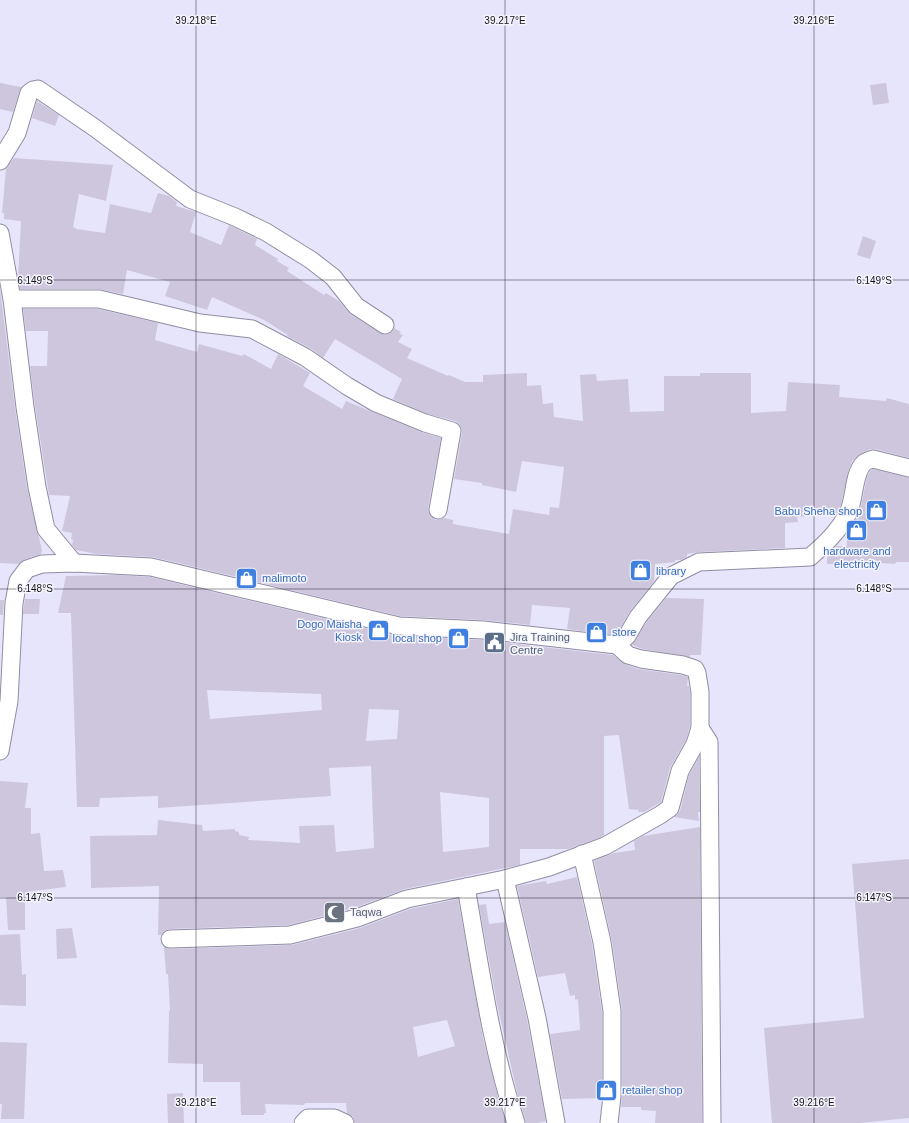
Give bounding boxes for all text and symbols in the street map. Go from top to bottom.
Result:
text: 39.218°E [175,15,217,26]
text: 39.217°E [484,15,526,26]
text: 39.216°E [793,15,835,26]
text: 6.149°S [17,275,53,286]
text: 6.149°S [856,275,892,286]
shop icon: Babu Sheha shop [864,498,890,524]
place label: Babu Sheha shop [775,505,862,517]
shop icon: hardware and electricity [844,518,870,544]
place label: hardware and electricity [823,545,891,570]
shop icon: library [628,558,654,584]
shop icon: malimoto [234,565,260,591]
place label: library [656,565,686,577]
place label: malimoto [262,572,307,584]
text: 6.148°S [17,583,53,594]
text: 6.148°S [856,583,892,594]
shop icon: Dogo Maisha Kiosk [365,617,391,643]
place label: Dogo Maisha Kiosk [297,618,363,643]
shop icon: store [583,619,609,645]
shop icon: local shop [445,625,471,651]
place label: store [612,626,636,638]
public building icon: Jira Training Centre [482,630,508,656]
place label: Jira Training Centre [510,631,570,656]
place label: local shop [392,632,442,644]
text: 6.147°S [17,892,53,903]
text: 6.147°S [856,892,892,903]
mosque icon: Taqwa [322,899,348,925]
place label: Taqwa [350,906,383,918]
shop icon: retailer shop [593,1077,619,1103]
place label: retailer shop [622,1084,683,1096]
text: 39.218°E [175,1097,217,1108]
text: 39.217°E [484,1097,526,1108]
text: 39.216°E [793,1097,835,1108]

